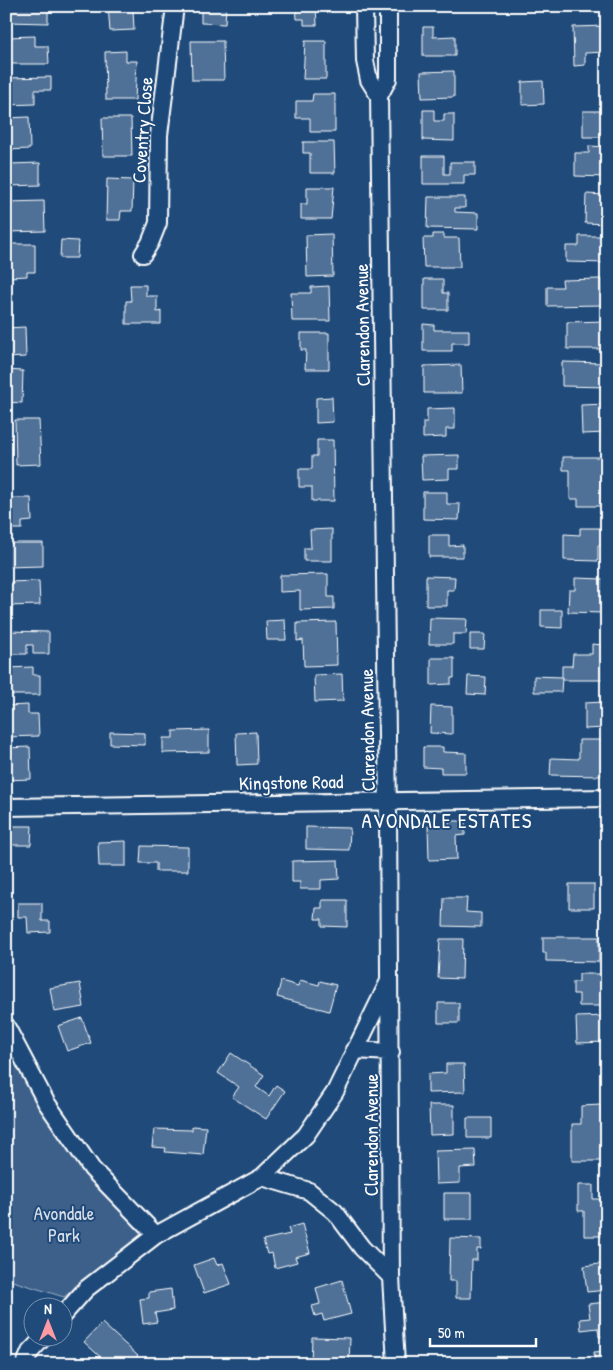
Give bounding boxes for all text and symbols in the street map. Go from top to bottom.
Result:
street label: Coventry Close [125,76,159,184]
street label: Clarendon Avenue [348,263,376,387]
street label: Clarendon Avenue [353,668,381,792]
street label: Kingstone Road [239,768,344,796]
district label: AVONDALE ESTATES [362,806,532,835]
street label: Clarendon Avenue [358,1073,384,1196]
park label: Avondale Park [34,1200,95,1248]
north arrow [22,1298,72,1348]
text: N [44,1299,52,1318]
scale bar [430,1315,537,1347]
text: 50 m [438,1322,465,1343]

